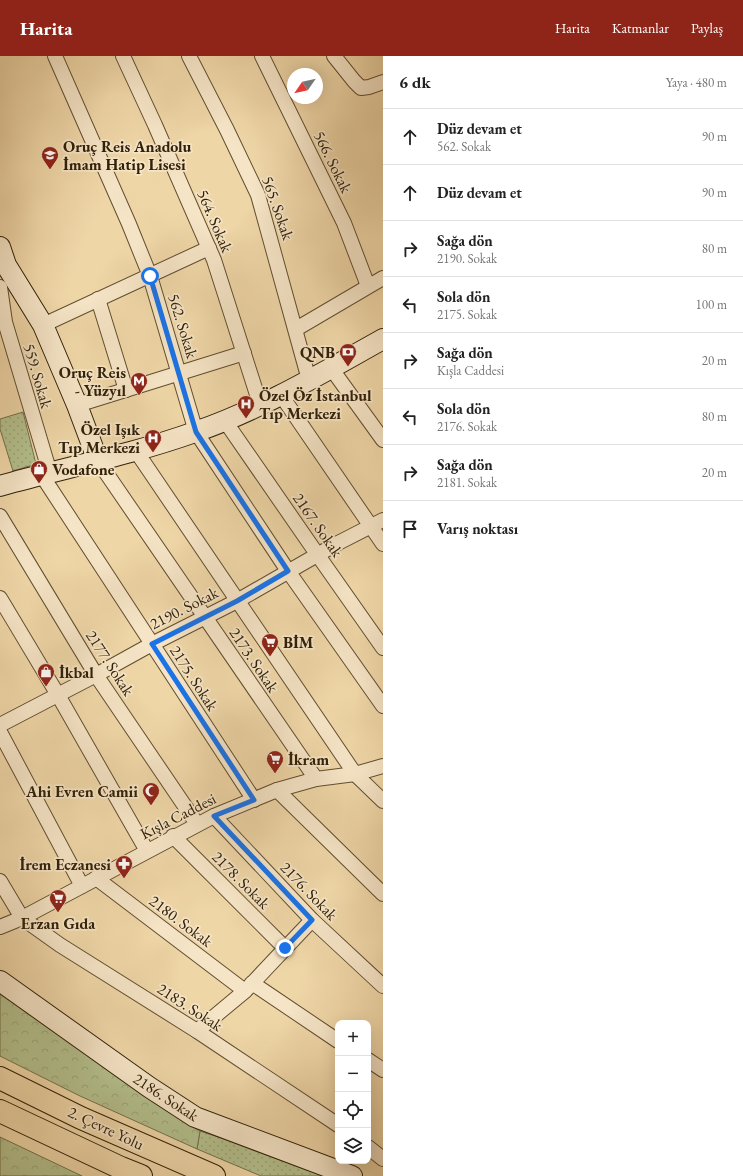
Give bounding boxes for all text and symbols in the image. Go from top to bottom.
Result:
text: Harita [20,16,72,41]
text: Harita [555,19,590,37]
text: Katmanlar [612,19,669,37]
text: Paylaş [691,19,723,37]
north arrow [287,68,323,104]
text: 6 dk [399,71,431,93]
text: Yaya · 480 m [666,74,727,91]
text: Düz devam et [437,119,522,138]
icon: ahead [399,126,421,148]
street label: 566. Sokak [309,128,357,197]
text: 90 m [702,128,727,145]
place label: Oruç Reis Anadolu İmam Hatip Lisesi [63,136,191,175]
text: 562. Sokak [437,138,491,155]
school or university icon: Oruç Reis Anadolu İmam Hatip Lisesi [40,145,60,170]
street label: 565. Sokak [257,173,299,243]
icon: ahead [399,182,421,204]
text: Düz devam et [437,183,522,202]
text: 90 m [702,184,727,201]
street label: 564. Sokak [192,186,238,256]
text: Sağa dön [437,231,493,250]
icon: right [399,238,421,260]
text: 80 m [702,240,727,257]
text: 2190. Sokak [437,250,497,267]
route start [141,267,159,285]
text: Sola dön [437,287,490,306]
street label: 562. Sokak [163,291,203,361]
icon: left [399,294,421,316]
text: 100 m [696,296,727,313]
text: 2175. Sokak [437,306,497,323]
street label: 559. Sokak [19,341,57,411]
place label: QNB [300,342,335,363]
bank icon: QNB [338,342,358,367]
text: Sağa dön [437,343,493,362]
icon: right [399,350,421,372]
text: 20 m [702,352,727,369]
place label: Oruç Reis - Yüzyıl [59,362,126,401]
text: Kışla Caddesi [437,362,504,379]
metro station icon: Oruç Reis - Yüzyıl [129,371,149,396]
place label: Özel Öz İstanbul Tıp Merkezi [259,385,372,424]
hospital icon: Özel Öz İstanbul Tıp Merkezi [236,394,256,419]
text: Sola dön [437,399,490,418]
icon: left [399,406,421,428]
text: 80 m [702,408,727,425]
text: 2176. Sokak [437,418,497,435]
place label: Özel Işık Tıp Merkezi [58,419,140,458]
hospital icon: Özel Işık Tıp Merkezi [143,428,163,453]
text: Sağa dön [437,455,493,474]
shop icon: Vodafone [29,459,49,484]
place label: Vodafone [52,459,115,480]
icon: right [399,462,421,484]
text: 20 m [702,464,727,481]
text: 2181. Sokak [437,474,497,491]
street label: 2167. Sokak [288,489,348,562]
icon: arrive [399,518,421,540]
text: Varış noktası [437,519,518,538]
street label: 2190. Sokak [146,582,222,634]
street label: 2173. Sokak [225,623,284,697]
street label: 2177. Sokak [81,626,139,700]
supermarket icon: BİM [260,632,280,657]
place label: BİM [283,632,314,653]
street label: 2175. Sokak [165,641,223,715]
shop icon: İkbal [36,662,56,687]
place label: İkbal [59,662,94,683]
supermarket icon: İkram [265,749,285,774]
place label: İkram [288,749,329,770]
place label: Ahi Evren Camii [25,781,138,802]
mosque icon: Ahi Evren Camii [141,781,161,806]
street label: Kışla Caddesi [136,788,220,844]
street label: 2178. Sokak [207,846,275,914]
place label: İrem Eczanesi [20,854,111,875]
pharmacy icon: İrem Eczanesi [114,854,134,879]
street label: 2176. Sokak [276,857,343,925]
supermarket icon: Erzan Gıda [48,888,68,913]
street label: 2180. Sokak [145,890,217,952]
place label: Erzan Gıda [21,913,96,934]
route end [276,939,294,957]
street label: 2183. Sokak [153,978,227,1036]
map controls [335,1020,371,1164]
button: + [335,1020,371,1056]
button: − [335,1056,371,1092]
street label: 2186. Sokak [129,1068,203,1126]
button: locate [335,1092,371,1128]
street label: 2. Çevre Yolu [65,1101,148,1155]
button: layers [335,1128,371,1164]

